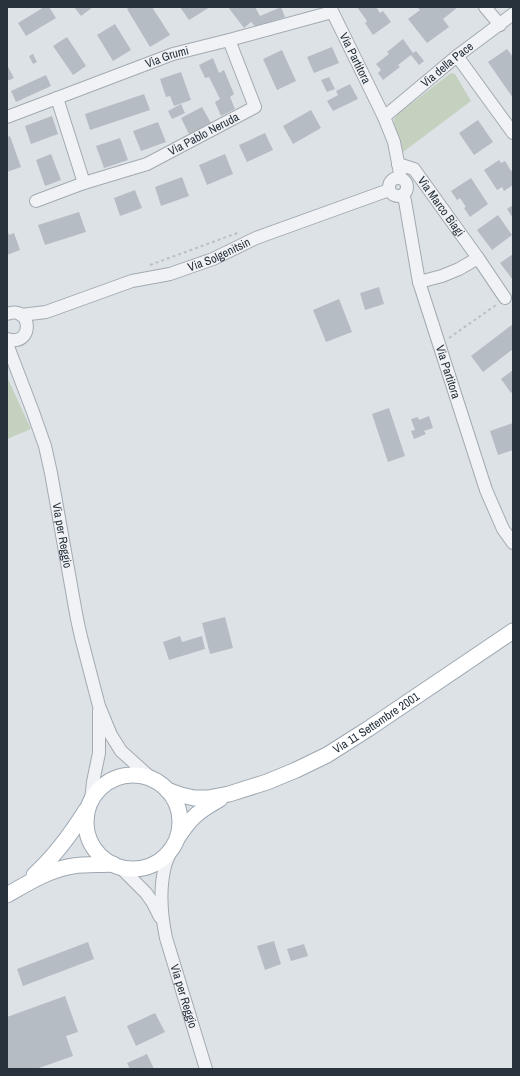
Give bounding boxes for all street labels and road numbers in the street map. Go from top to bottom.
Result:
street label: Via Partitora [336,30,375,87]
street label: Via della Pace [417,38,477,91]
street label: Via Grumi [143,42,190,72]
street label: Via Pablo Neruda [166,109,242,159]
street label: Via Marco Biagi [414,173,468,240]
street label: Via Solgenitsin [186,234,253,275]
street label: Via Partitora [432,343,464,401]
street label: Via per Reggio [48,502,76,569]
street label: Via 11 Settembre 2001 [330,688,423,757]
street label: Via per Reggio [166,962,201,1030]

